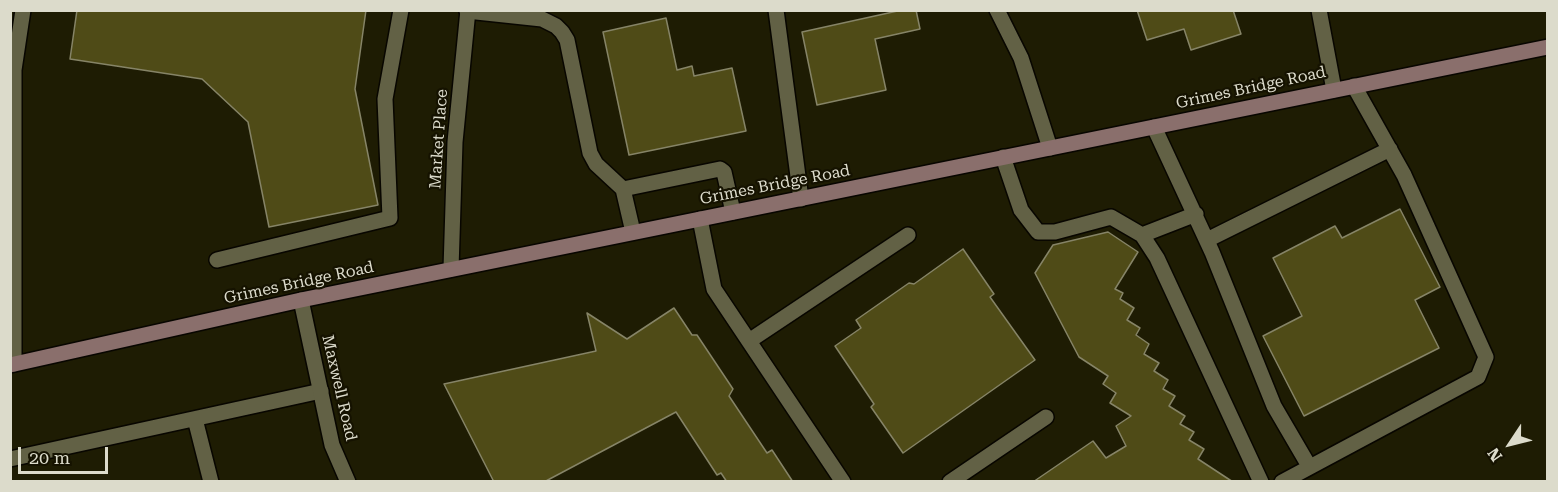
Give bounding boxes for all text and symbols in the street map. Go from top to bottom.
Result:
street label: Grimes Bridge Road [1174,63,1328,113]
street label: Market Place [426,88,452,190]
street label: Grimes Bridge Road [698,161,852,209]
street label: Grimes Bridge Road [222,258,376,308]
street label: Maxwell Road [317,333,361,443]
north arrow [1480,414,1540,474]
scale bar [21,435,111,473]
text: N [1484,444,1506,465]
text: 20 m [29,447,70,468]

